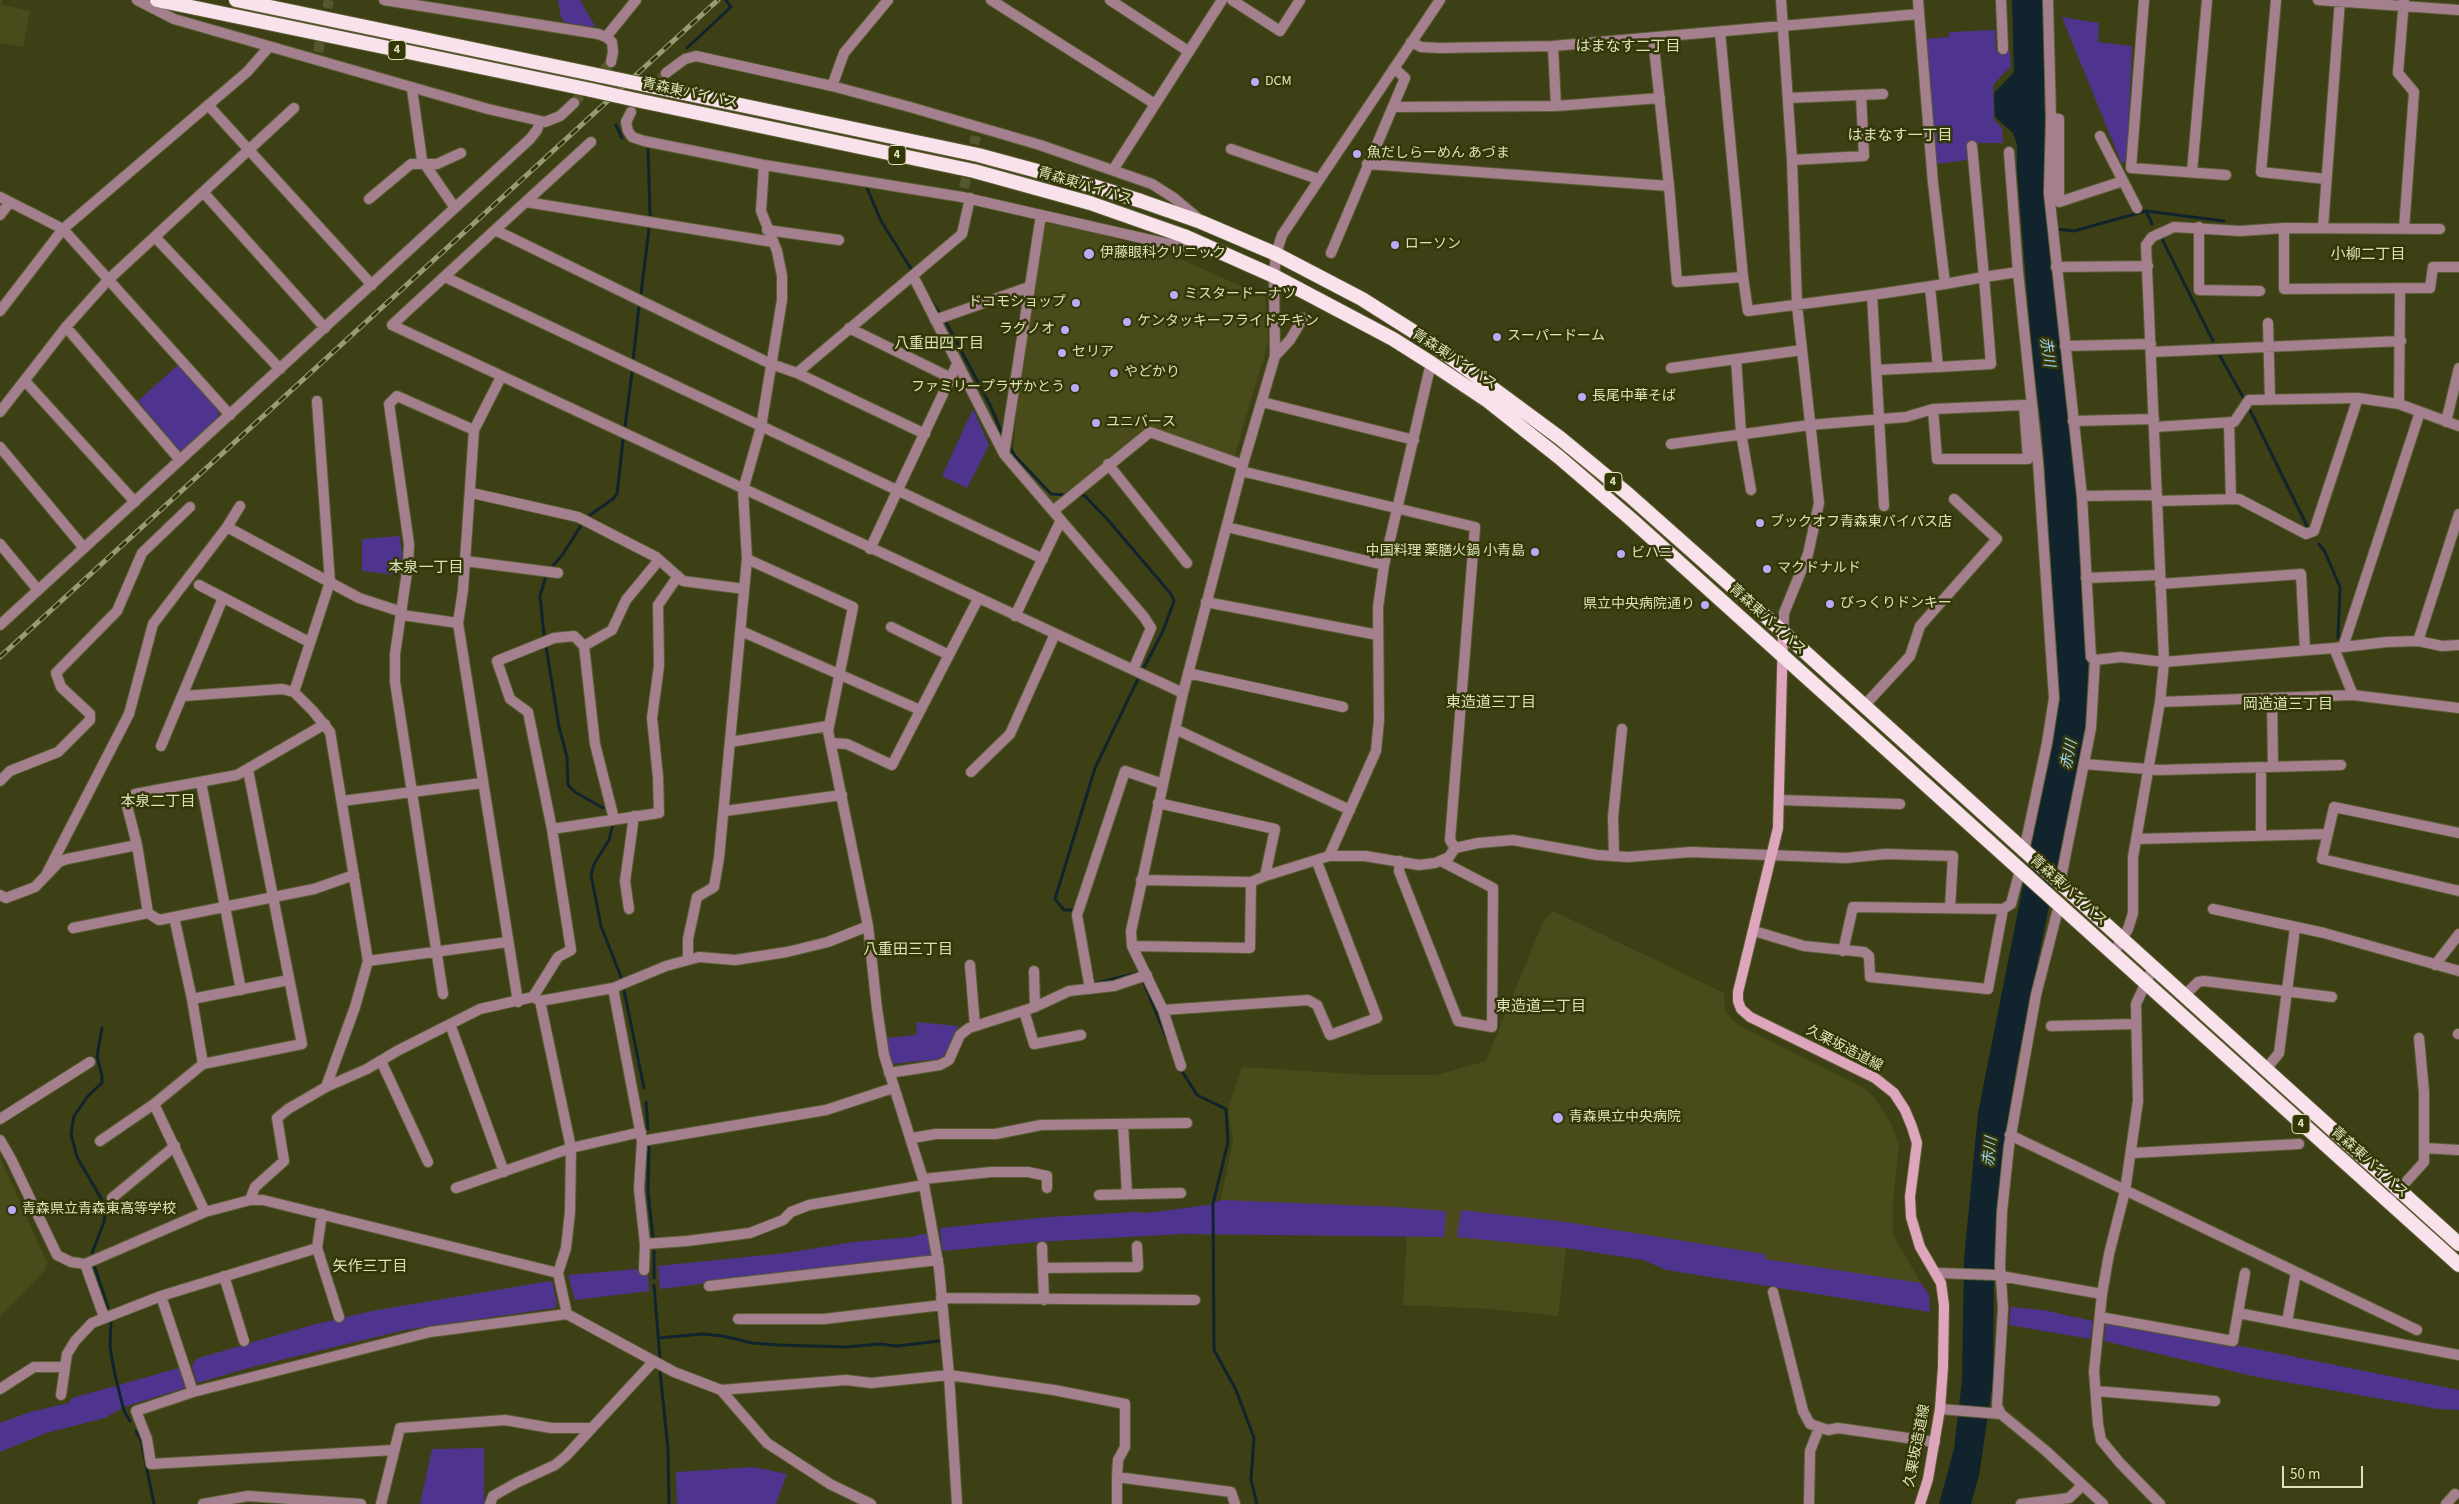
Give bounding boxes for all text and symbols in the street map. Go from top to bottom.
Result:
district label: はまなす二丁目 [1576,39,1680,57]
road number: 4 [388,40,406,60]
place label: DCM [1265,74,1292,90]
street label: 青森東バイパス [640,76,740,112]
marker: DCM [1249,76,1261,88]
district label: はまなす一丁目 [1848,128,1952,146]
road number: 4 [888,146,906,164]
place label: 魚だしらーめん あづま [1367,146,1510,162]
marker: 魚だしらーめん あづま [1351,148,1363,160]
street label: 青森東バイパス [1036,165,1134,209]
place label: ローソン [1405,237,1461,253]
marker: ローソン [1389,239,1401,251]
place label: 伊藤眼科クリニック [1100,246,1226,262]
marker: 伊藤眼科クリニック [1082,247,1096,261]
district label: 小柳二丁目 [2331,247,2405,265]
place label: ミスタードーナツ [1184,287,1296,303]
marker: ミスタードーナツ [1168,289,1180,301]
place label: ドコモショップ [968,295,1066,311]
marker: ドコモショップ [1070,297,1082,309]
place label: ケンタッキーフライドチキン [1137,314,1319,330]
marker: ケンタッキーフライドチキン [1121,316,1133,328]
place label: ラグノオ [999,322,1055,338]
marker: ラグノオ [1059,324,1071,336]
street label: 青森東バイパス [1408,326,1500,394]
place label: スーパードーム [1507,329,1605,345]
marker: スーパードーム [1491,331,1503,343]
district label: 八重田四丁目 [894,336,984,354]
water label: 赤川 [2035,336,2057,368]
place label: セリア [1072,345,1114,361]
marker: セリア [1056,347,1068,359]
place label: やどかり [1124,365,1180,381]
marker: やどかり [1108,367,1120,379]
place label: ファミリープラザかとう [911,380,1065,396]
marker: ファミリープラザかとう [1069,382,1081,394]
place label: 長尾中華そば [1592,389,1676,405]
marker: 長尾中華そば [1576,391,1588,403]
place label: ユニバース [1106,415,1176,431]
marker: ユニバース [1090,417,1102,429]
road number: 4 [1604,472,1622,492]
place label: ブックオフ青森東バイパス店 [1770,515,1952,531]
marker: ブックオフ青森東バイパス店 [1754,517,1766,529]
place label: 中国料理 薬膳火鍋 小青島 [1365,544,1525,560]
marker: 中国料理 薬膳火鍋 小青島 [1529,546,1541,558]
place label: ビハニ [1631,546,1673,562]
marker: ビハニ [1615,548,1627,560]
district label: 本泉一丁目 [389,560,463,578]
place label: マクドナルド [1777,561,1861,577]
marker: マクドナルド [1761,563,1773,575]
street label: 青森東バイパス [1725,581,1809,659]
place label: びっくりドンキー [1840,596,1952,612]
place label: 県立中央病院通り [1583,597,1695,613]
marker: びっくりドンキー [1824,598,1836,610]
marker: 県立中央病院通り [1699,599,1711,611]
district label: 東造道三丁目 [1446,695,1536,713]
district label: 岡造道三丁目 [2243,697,2333,715]
water label: 赤川 [2058,738,2082,772]
district label: 本泉二丁目 [121,794,195,812]
street label: 青森東バイパス [2026,852,2110,930]
district label: 八重田三丁目 [863,942,953,960]
district label: 東造道二丁目 [1496,999,1586,1017]
street label: 久栗坂造道線 [1803,1022,1885,1076]
place label: 青森県立中央病院 [1569,1110,1681,1126]
marker: 青森県立中央病院 [1551,1111,1565,1125]
road number: 4 [2292,1114,2310,1134]
street label: 青森東バイパス [2327,1124,2411,1202]
water label: 赤川 [1980,1136,2002,1168]
place label: 青森県立青森東高等学校 [22,1202,176,1218]
marker: 青森県立青森東高等学校 [6,1204,18,1216]
district label: 矢作三丁目 [333,1259,407,1277]
street label: 久栗坂造道線 [1902,1403,1934,1489]
scale bar [2284,1456,2365,1488]
text: 50 m [2290,1464,2320,1485]

